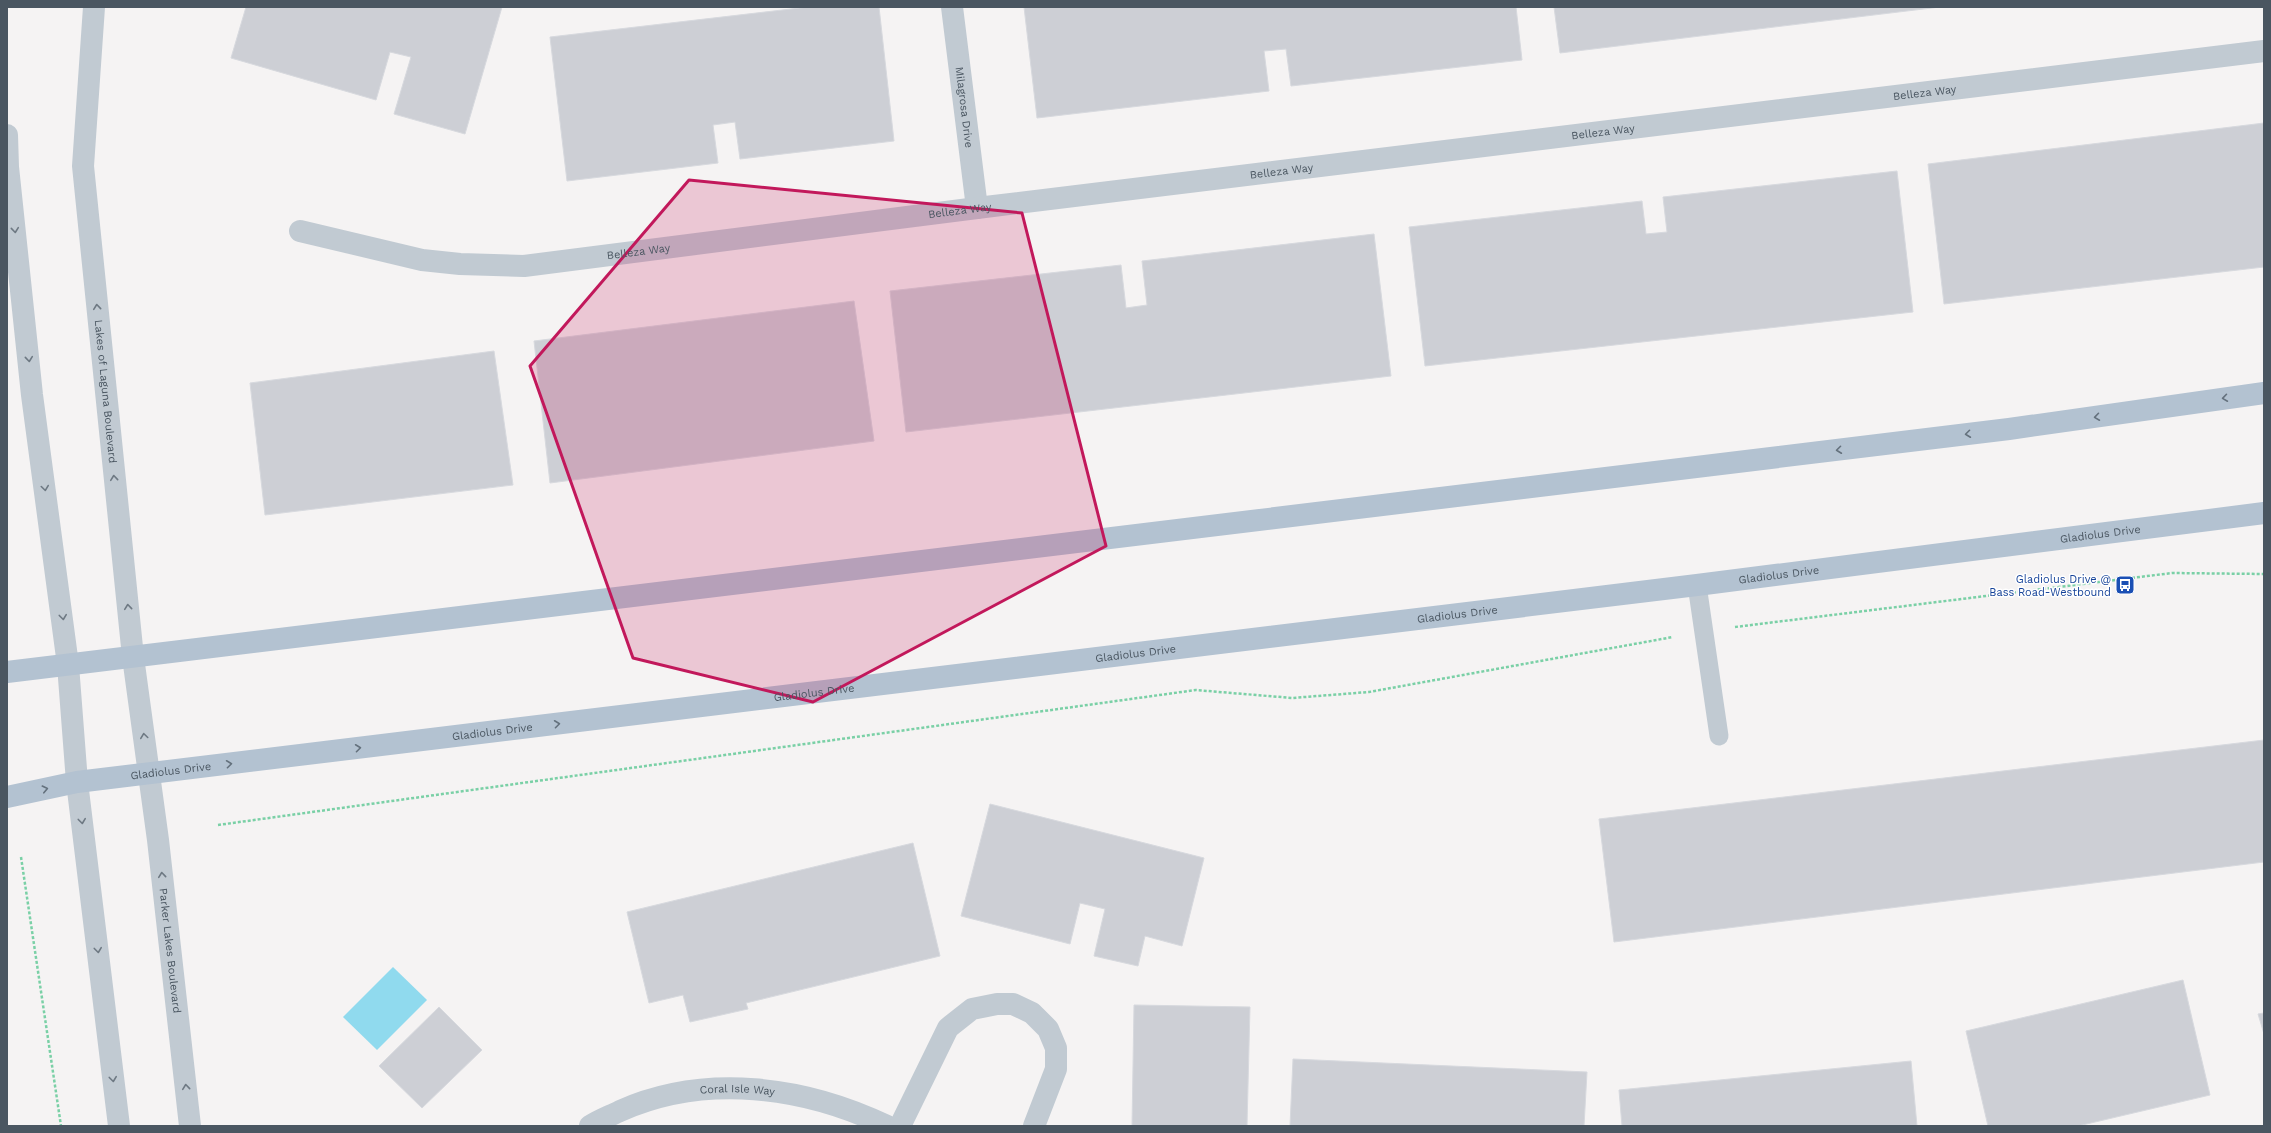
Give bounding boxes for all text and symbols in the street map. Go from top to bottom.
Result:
street label: Milagrosa Drive [953,66,976,149]
street label: Belleza Way [1892,82,1957,103]
street label: Belleza Way [1571,121,1636,142]
street label: Belleza Way [1249,161,1314,181]
street label: Belleza Way [927,200,993,221]
one-way arrow [10,227,19,233]
street label: Belleza Way [606,241,671,262]
one-way arrow [92,304,101,310]
street label: Lakes of Laguna Boulevard [92,319,120,464]
one-way arrow [24,356,33,362]
one-way arrow [2222,393,2228,402]
one-way arrow [2094,412,2100,421]
one-way arrow [1965,429,1971,438]
one-way arrow [1836,445,1842,454]
one-way arrow [110,475,119,481]
one-way arrow [40,485,49,491]
street label: Gladiolus Drive [2059,522,2141,545]
street label: Gladiolus Drive [1738,563,1820,586]
place label: Gladiolus Drive @ Bass Road-Westbound [1989,573,2111,599]
bus stop icon: Gladiolus Drive @ Bass Road-Westbound [2114,574,2136,596]
street label: Gladiolus Drive [1416,603,1498,626]
one-way arrow [124,604,133,610]
one-way arrow [58,614,67,620]
street label: Gladiolus Drive [1095,642,1177,665]
street label: Gladiolus Drive [773,681,855,704]
street label: Gladiolus Drive [451,720,533,743]
one-way arrow [554,720,560,729]
one-way arrow [140,733,149,739]
one-way arrow [355,744,361,753]
street label: Gladiolus Drive [130,759,212,782]
one-way arrow [226,760,232,769]
one-way arrow [42,786,48,794]
one-way arrow [77,818,86,824]
one-way arrow [158,871,167,878]
street label: Parker Lakes Boulevard [157,887,184,1014]
one-way arrow [93,947,102,953]
one-way arrow [108,1076,117,1082]
street label: Coral Isle Way [699,1082,776,1098]
one-way arrow [182,1084,191,1090]

